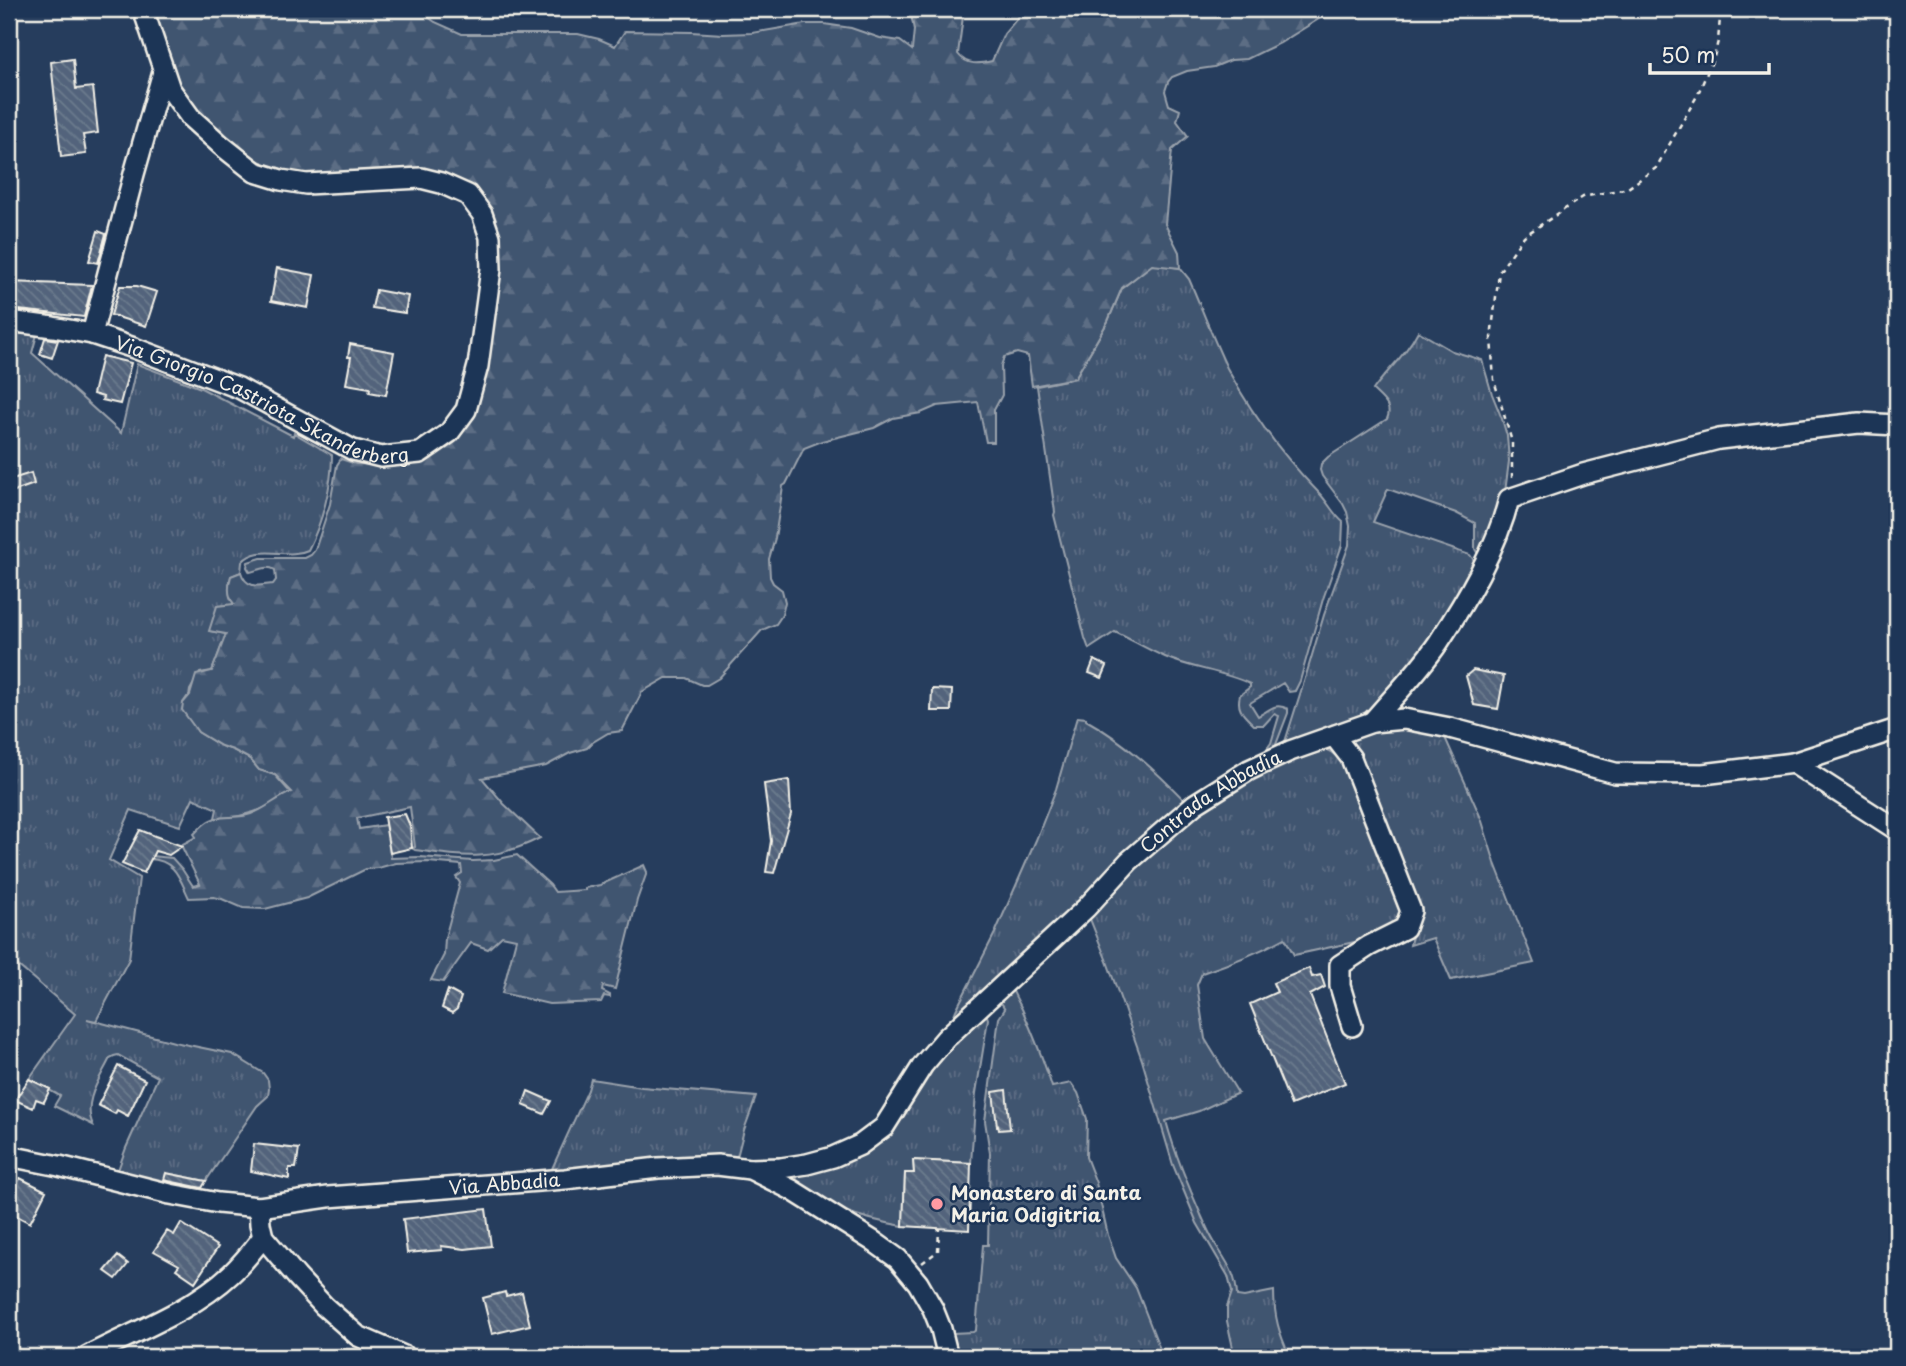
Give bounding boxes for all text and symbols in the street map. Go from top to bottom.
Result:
scale bar [1650,32,1770,76]
text: 50 m [1661,38,1715,70]
street label: Via Giorgio Castriota Skanderberg [112,328,410,470]
street label: Contrada Abbadia [1133,742,1286,859]
street label: Via Abbadia [447,1164,561,1201]
place label: Monastero di Santa Maria Odigitria [951,1178,1141,1228]
marker: Monastero di Santa Maria Odigitria [929,1196,945,1212]

